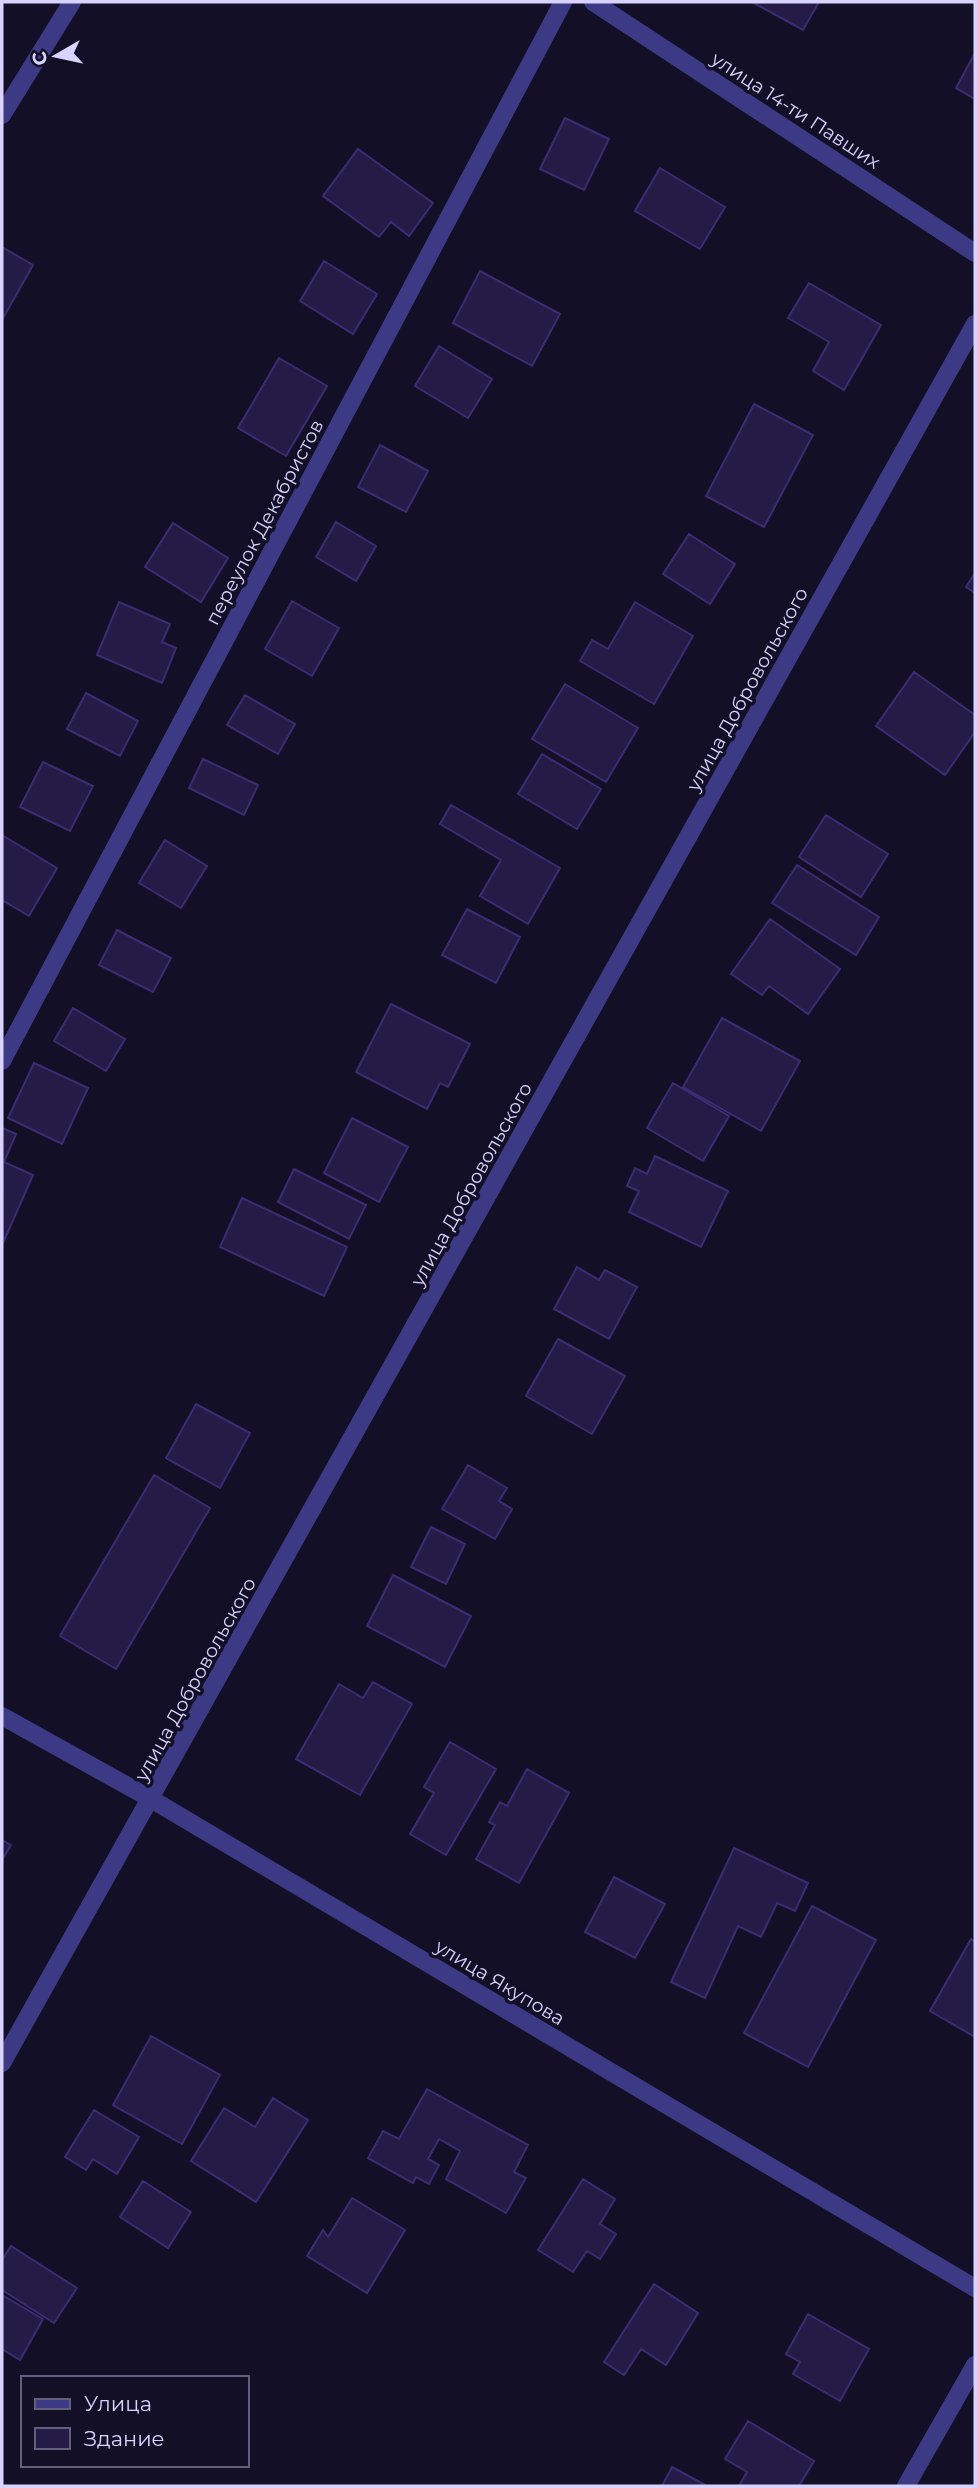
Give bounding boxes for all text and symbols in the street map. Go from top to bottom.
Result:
north arrow [21,21,91,91]
street label: улица 14-ти Павших [706,47,885,174]
text: С [27,50,52,67]
street label: переулок Декабристов [200,416,328,629]
street label: улица Добровольского [681,583,813,796]
street label: улица Добровольского [405,1078,537,1291]
street label: улица Добровольского [129,1573,261,1786]
street label: улица Якупова [430,1934,569,2030]
legend [21,2376,248,2467]
text: Улица [84,2391,152,2416]
text: Здание [84,2426,165,2451]

